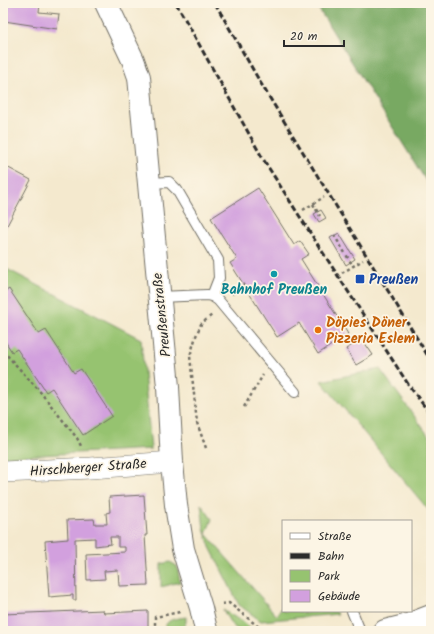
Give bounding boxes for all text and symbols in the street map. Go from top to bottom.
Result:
scale bar [284,22,344,48]
text: 20 m [290,27,318,46]
marker: Bahnhof Preußen [269,269,279,279]
place label: Preußen [369,269,419,291]
street label: Preußenstraße [147,271,177,358]
marker: Preußen [354,273,366,285]
place label: Bahnhof Preußen [221,279,328,301]
place label: Döpies Döner Pizzeria Eslem [326,312,416,350]
marker: Döpies Döner Pizzeria Eslem [313,325,323,335]
street label: Hirschberger Straße [29,453,148,483]
legend [282,520,412,612]
text: Straße [318,527,352,546]
text: Bahn [318,547,344,566]
text: Park [318,567,340,586]
text: Gebäude [318,587,360,606]

